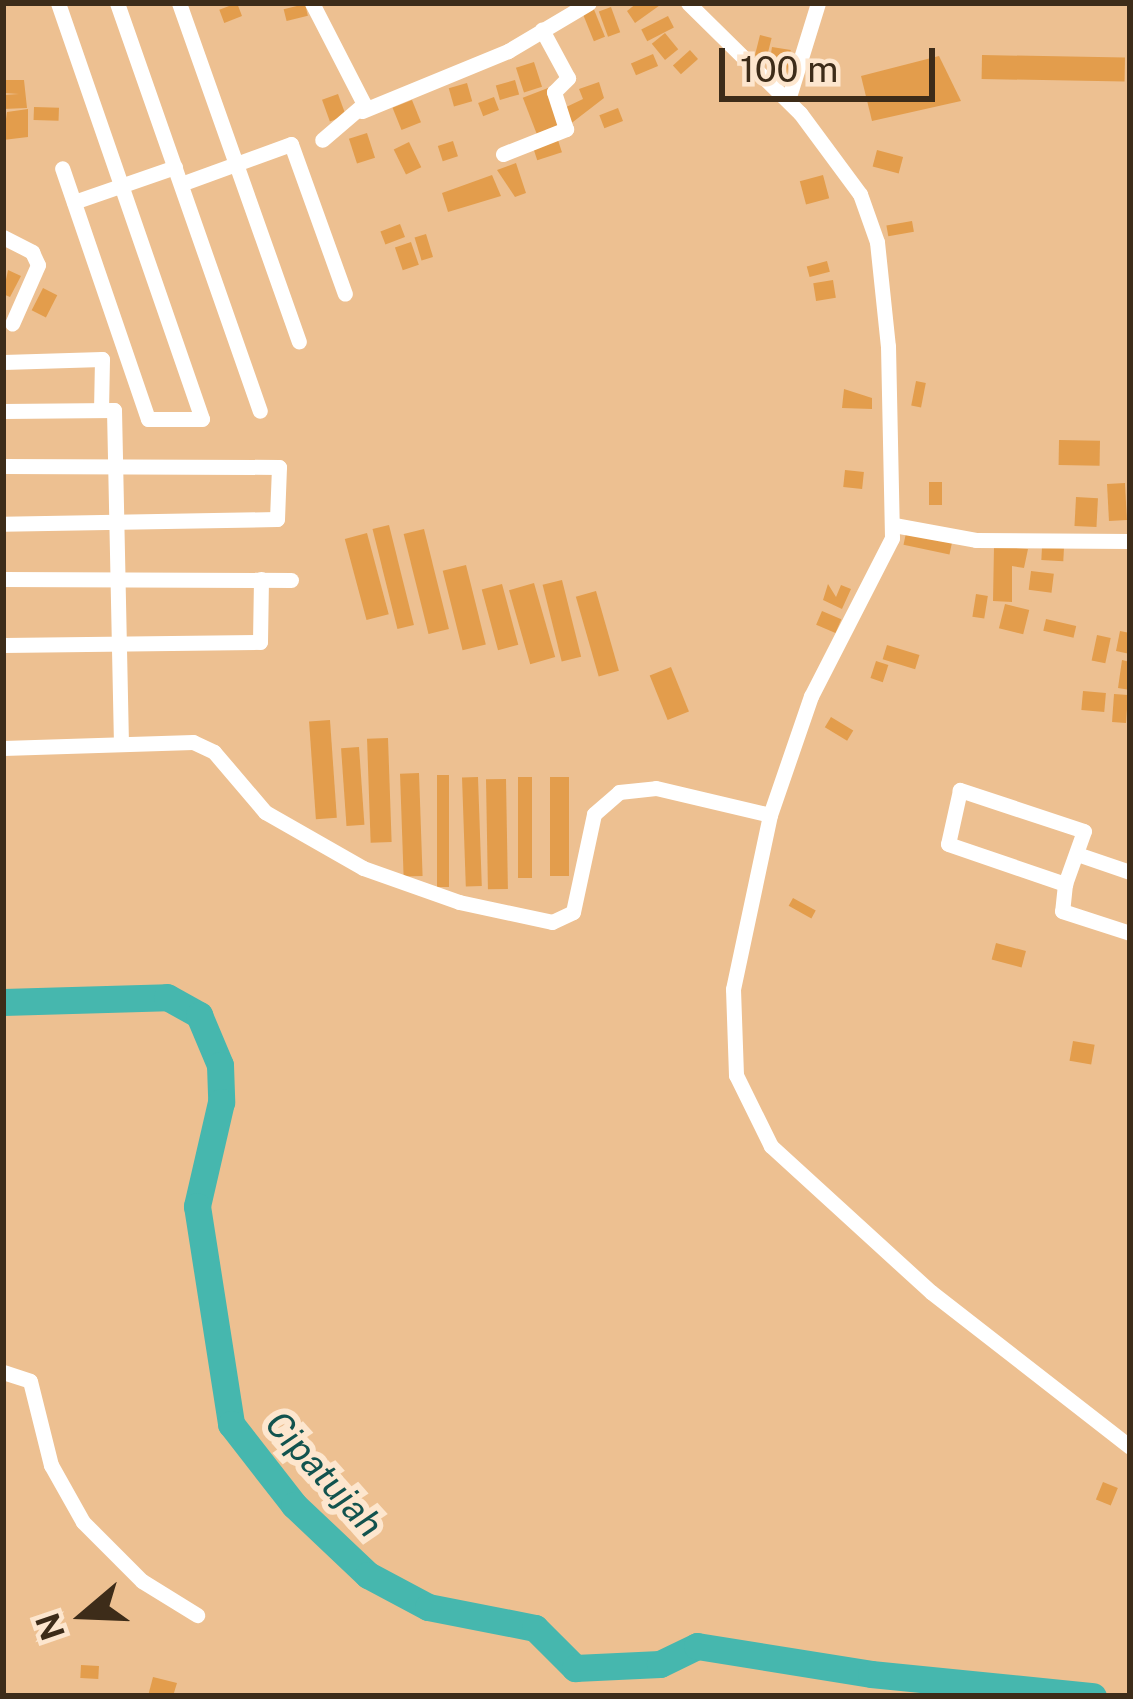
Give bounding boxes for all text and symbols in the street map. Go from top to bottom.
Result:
scale bar [725,24,941,98]
text: 100 m [740,48,838,90]
water label: Cipatujah [256,1402,392,1546]
north arrow [24,1555,144,1675]
text: N [28,1608,72,1645]

